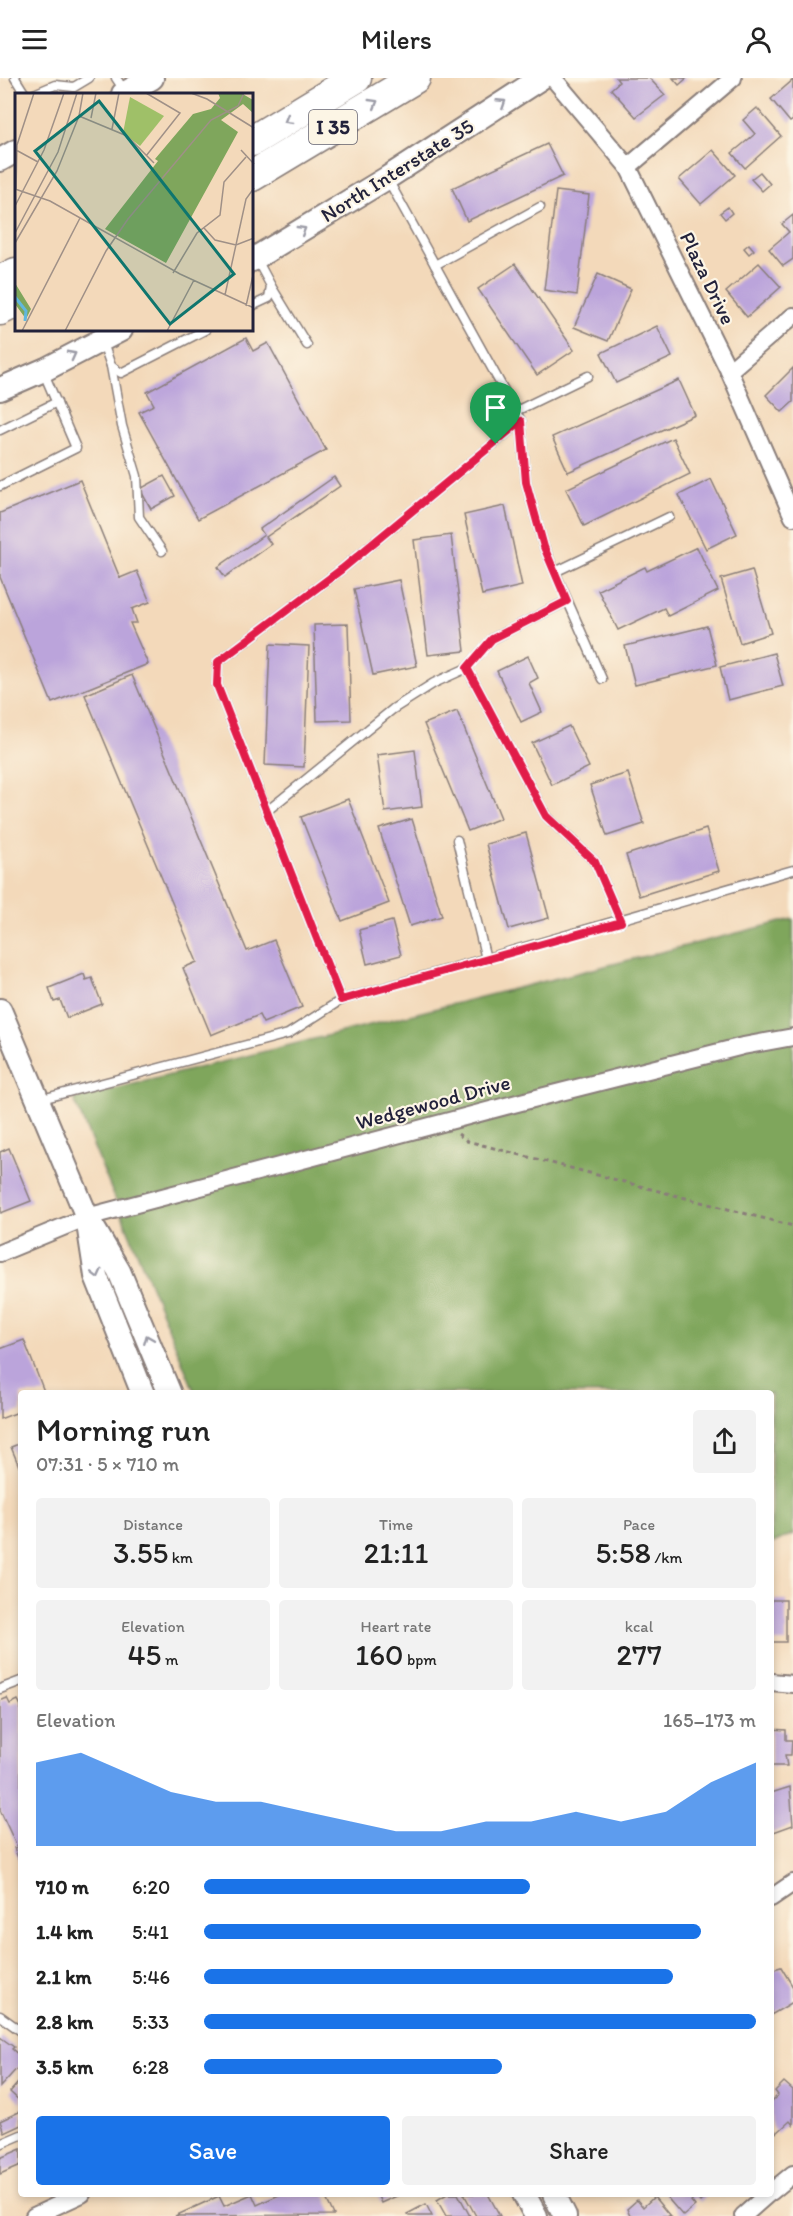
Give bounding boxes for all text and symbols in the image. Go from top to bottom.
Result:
icon: menu [18,23,51,56]
text: Milers [361,23,432,56]
icon: person [742,23,775,56]
inset map [15,93,254,332]
one-way arrow [368,98,378,110]
one-way arrow [495,99,506,110]
road number: I 35 [309,110,357,144]
one-way arrow [284,112,294,124]
street label: North Interstate 35 [316,113,478,227]
one-way arrow [296,225,306,237]
street label: Plaza Drive [675,227,741,329]
one-way arrow [66,351,77,363]
pin [470,382,521,444]
icon: arrive [479,391,512,424]
street label: Wedgewood Drive [353,1069,513,1135]
one-way arrow [89,1269,102,1279]
one-way arrow [143,1335,155,1346]
text: Morning run [36,1410,211,1449]
button: share [693,1410,756,1473]
text: 07:31 · 5 × 710 m [36,1452,179,1476]
text: Distance [123,1515,183,1534]
text: Time [379,1515,413,1534]
text: Pace [623,1515,655,1534]
text: 3.55 [113,1534,168,1571]
text: 21:11 [364,1534,428,1571]
text: 5:58 [596,1534,651,1571]
text: km [168,1548,193,1567]
text: /km [651,1548,682,1567]
text: Elevation [121,1617,185,1636]
text: Heart rate [361,1617,431,1636]
text: kcal [625,1617,653,1636]
text: 45 [128,1636,161,1673]
text: 160 [355,1636,404,1673]
text: 277 [616,1636,662,1673]
text: m [161,1650,178,1669]
text: bpm [404,1650,437,1669]
text: Elevation [36,1708,115,1732]
text: 165–173 m [663,1708,756,1732]
text: 710 m [36,1875,89,1899]
text: 6:20 [132,1875,170,1899]
text: 1.4 km [36,1920,93,1944]
text: 5:41 [132,1920,169,1944]
text: 2.1 km [36,1965,92,1989]
text: 5:46 [132,1965,170,1989]
text: 2.8 km [36,2010,93,2034]
text: 5:33 [132,2010,169,2034]
text: 3.5 km [36,2055,93,2079]
text: 6:28 [132,2055,169,2079]
button: Save [36,2116,390,2185]
button: Share [402,2116,756,2185]

